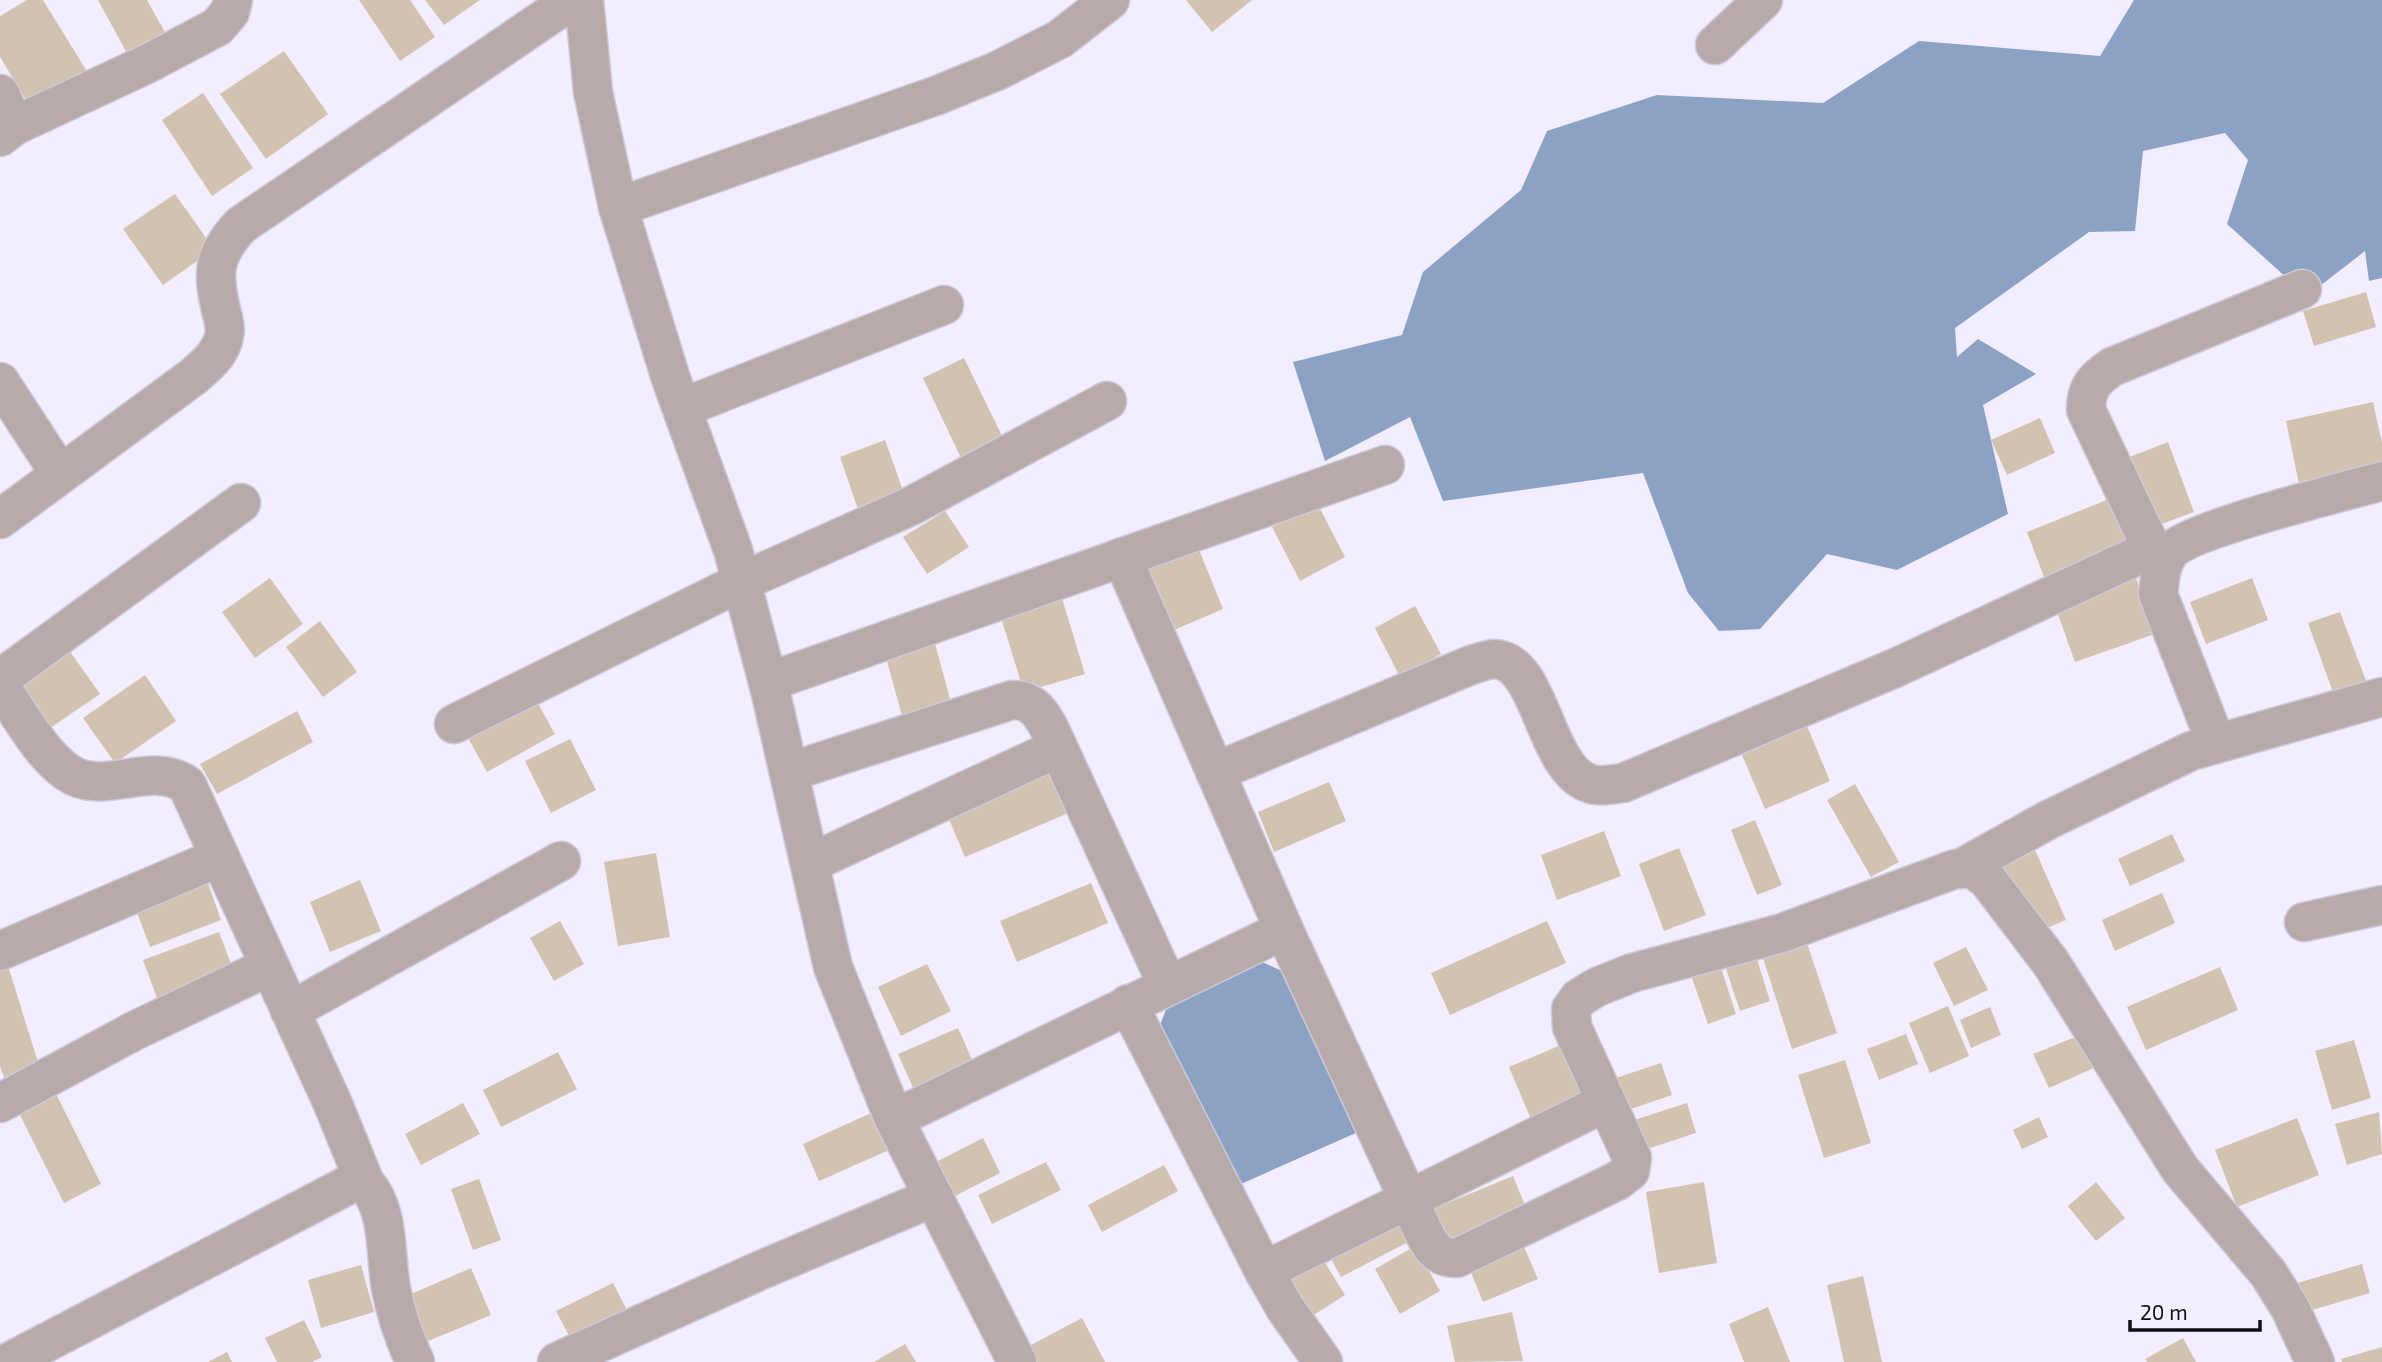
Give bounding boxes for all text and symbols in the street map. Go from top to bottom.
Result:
scale bar [2130,1288,2260,1332]
text: 20 m [2140,1299,2188,1324]

